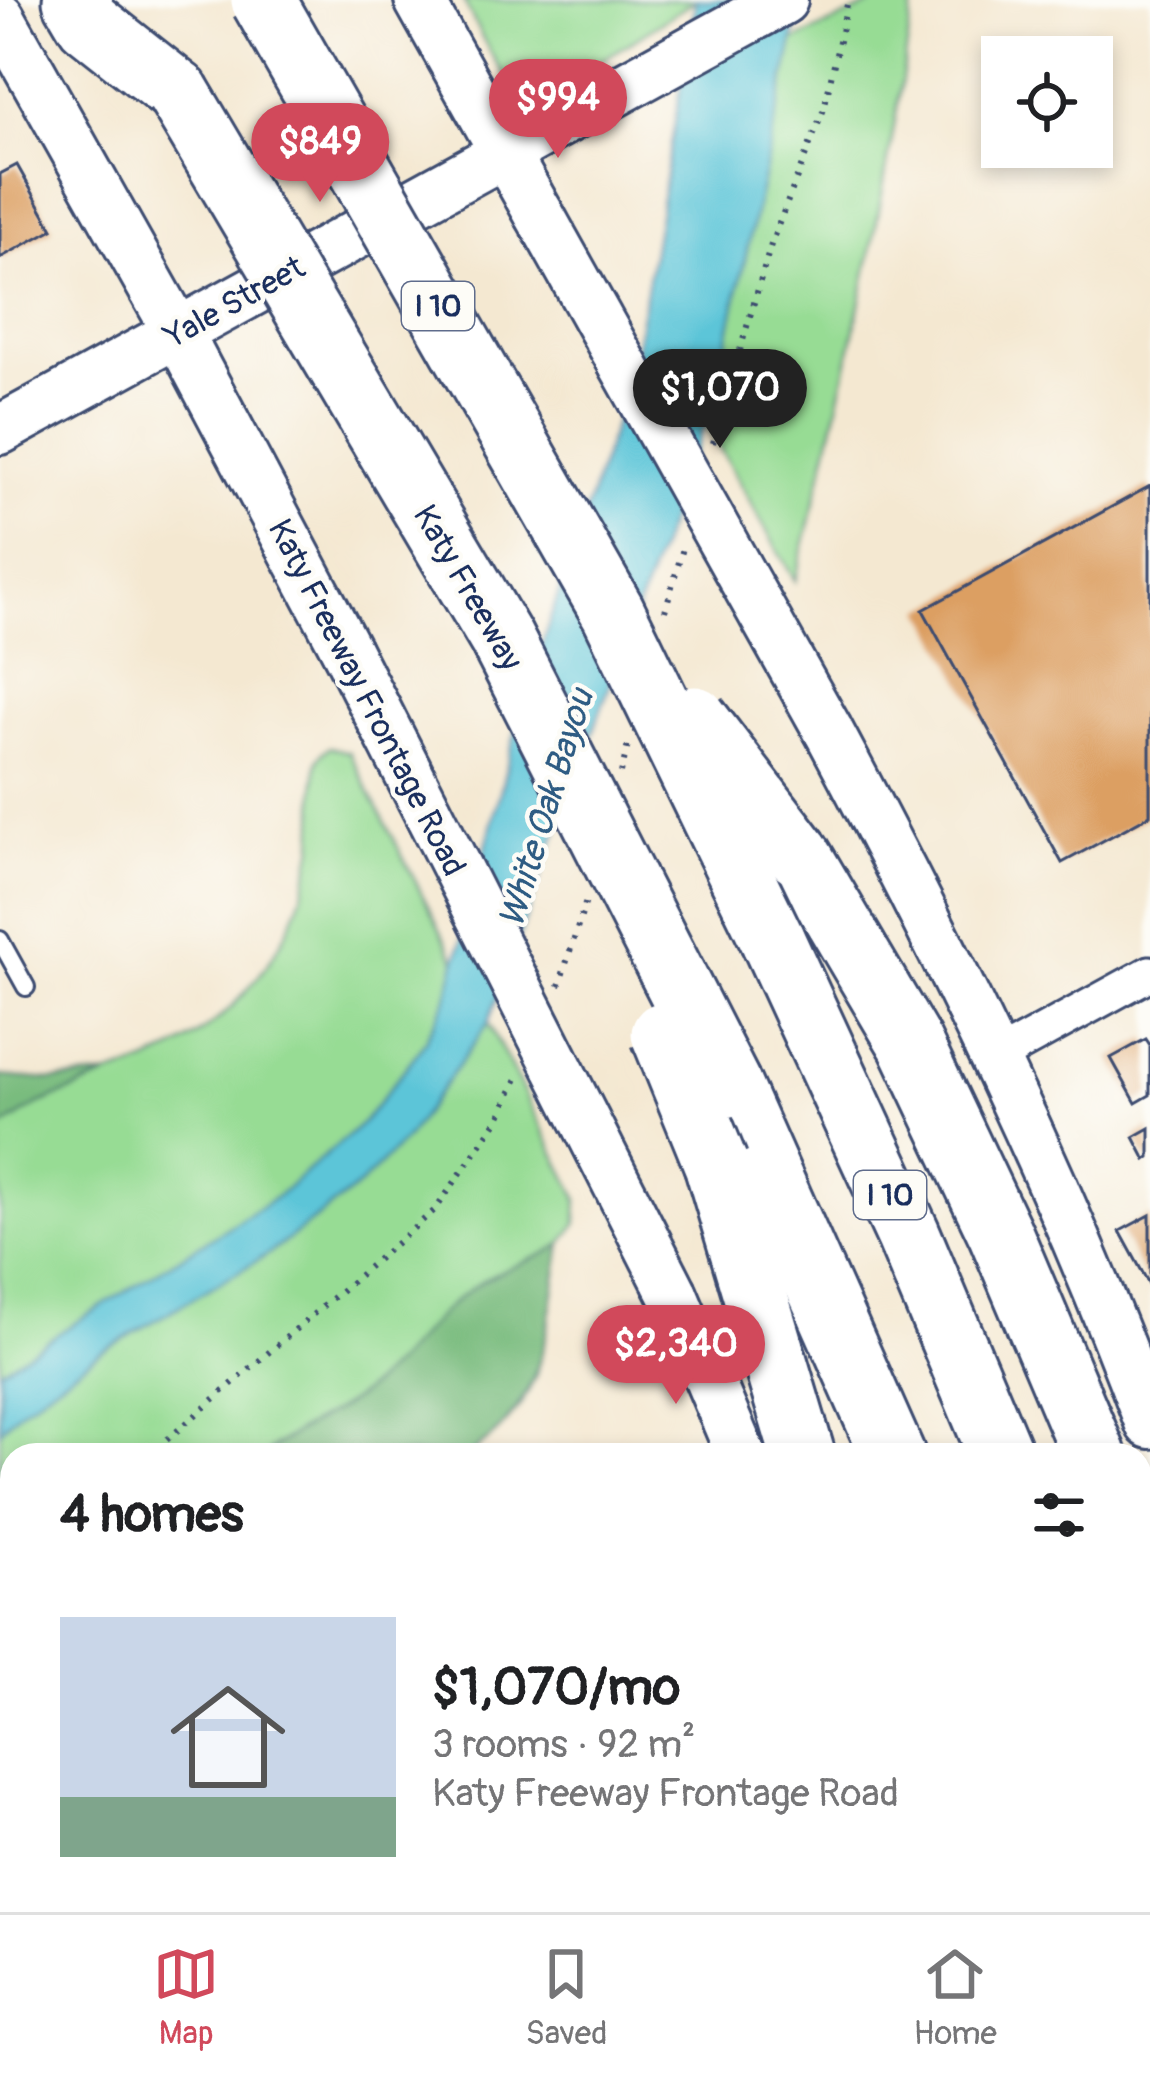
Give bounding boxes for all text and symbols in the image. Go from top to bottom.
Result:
map controls [981,36,1113,168]
button: locate [981,36,1113,168]
pin: $994 [487,59,629,161]
text: $994 [516,73,600,122]
pin: $849 [249,103,391,205]
text: $849 [278,117,362,166]
street label: Yale Street [157,247,313,358]
road number: I 10 [402,282,474,330]
pin: $1,070 [622,349,818,451]
text: $1,070 [660,363,780,412]
street label: Katy Freeway [404,498,531,678]
street label: Katy Freeway Frontage Road [259,512,475,883]
water label: White Oak Bayou [489,682,605,933]
road number: I 10 [854,1171,926,1219]
pin: $2,340 [578,1305,774,1407]
text: $2,340 [614,1319,738,1368]
icon: filters [1026,1482,1092,1548]
text: 4 homes [60,1483,244,1547]
text: $1,070/mo [432,1656,680,1720]
icon: home [156,1665,300,1809]
text: 3 rooms · 92 m² [432,1720,695,1769]
text: Katy Freeway Frontage Road [432,1769,899,1818]
tab: Map [153,1941,219,2054]
tab: Saved [525,1941,607,2054]
tab: Home [914,1941,997,2054]

